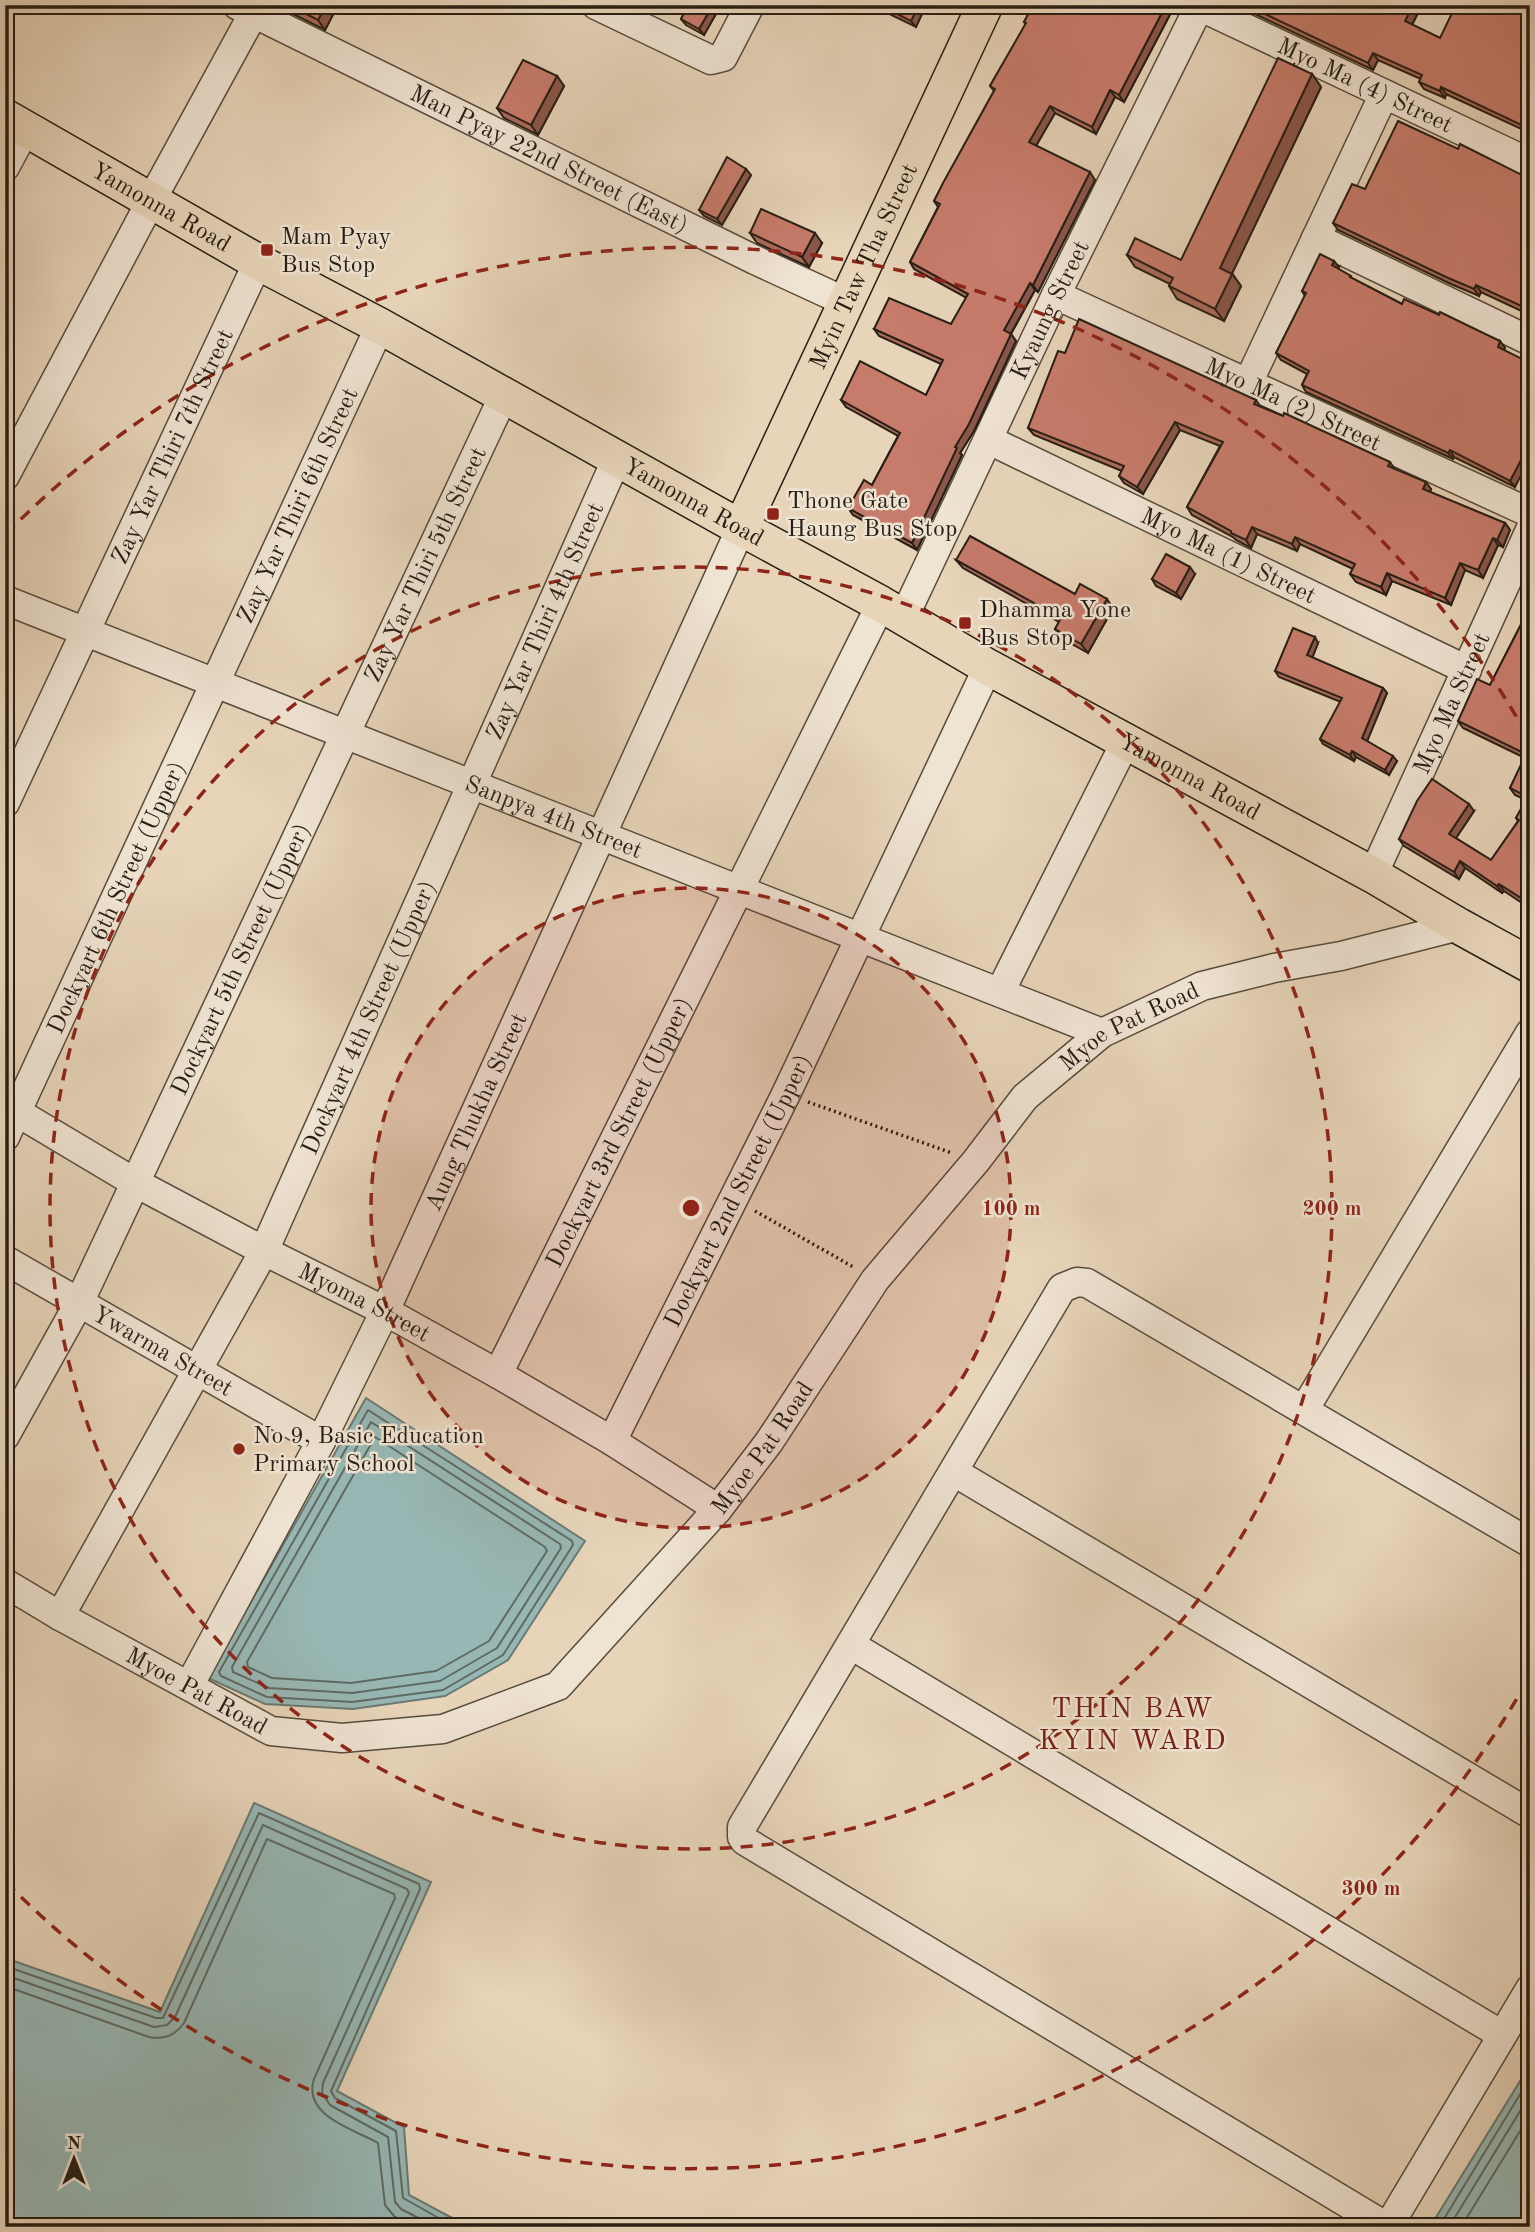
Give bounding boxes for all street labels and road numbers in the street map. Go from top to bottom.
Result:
street label: Myo Ma (4) Street [1273,35,1456,138]
street label: Man Pyay 22nd Street (East) [406,82,691,239]
street label: Yamonna Road [86,159,234,258]
street label: Myin Taw Tha Street [807,160,923,374]
street label: Kyaung Street [1008,237,1095,384]
street label: Zay Yar Thiri 7th Street [109,326,239,568]
street label: Myo Ma (2) Street [1200,355,1384,457]
street label: Zay Yar Thiri 6th Street [234,385,364,628]
street label: Zay Yar Thiri 5th Street [361,444,492,686]
street label: Yamonna Road [619,455,767,552]
street label: Zay Yar Thiri 4th Street [483,500,609,744]
street label: Myo Ma (1) Street [1137,505,1319,609]
street label: Myo Ma Street [1411,629,1496,778]
street label: Yamonna Road [1114,730,1264,826]
street label: Dockyart 6th Street (Upper) [44,758,191,1038]
street label: Sanpya 4th Street [461,773,645,864]
street label: Dockyart 5th Street (Upper) [168,820,316,1100]
street label: Dockyart 4th Street (Upper) [298,877,441,1159]
street label: Myoe Pat Road [1056,979,1203,1077]
street label: Dockyart 3rd Street (Upper) [543,994,697,1272]
street label: Aung Thukha Street [422,1010,533,1215]
street label: Dockyart 2nd Street (Upper) [661,1051,817,1332]
street label: Myoma Street [294,1260,434,1348]
street label: Ywarma Street [88,1303,236,1402]
street label: Myoe Pat Road [708,1378,819,1520]
street label: Myoe Pat Road [121,1644,271,1740]

